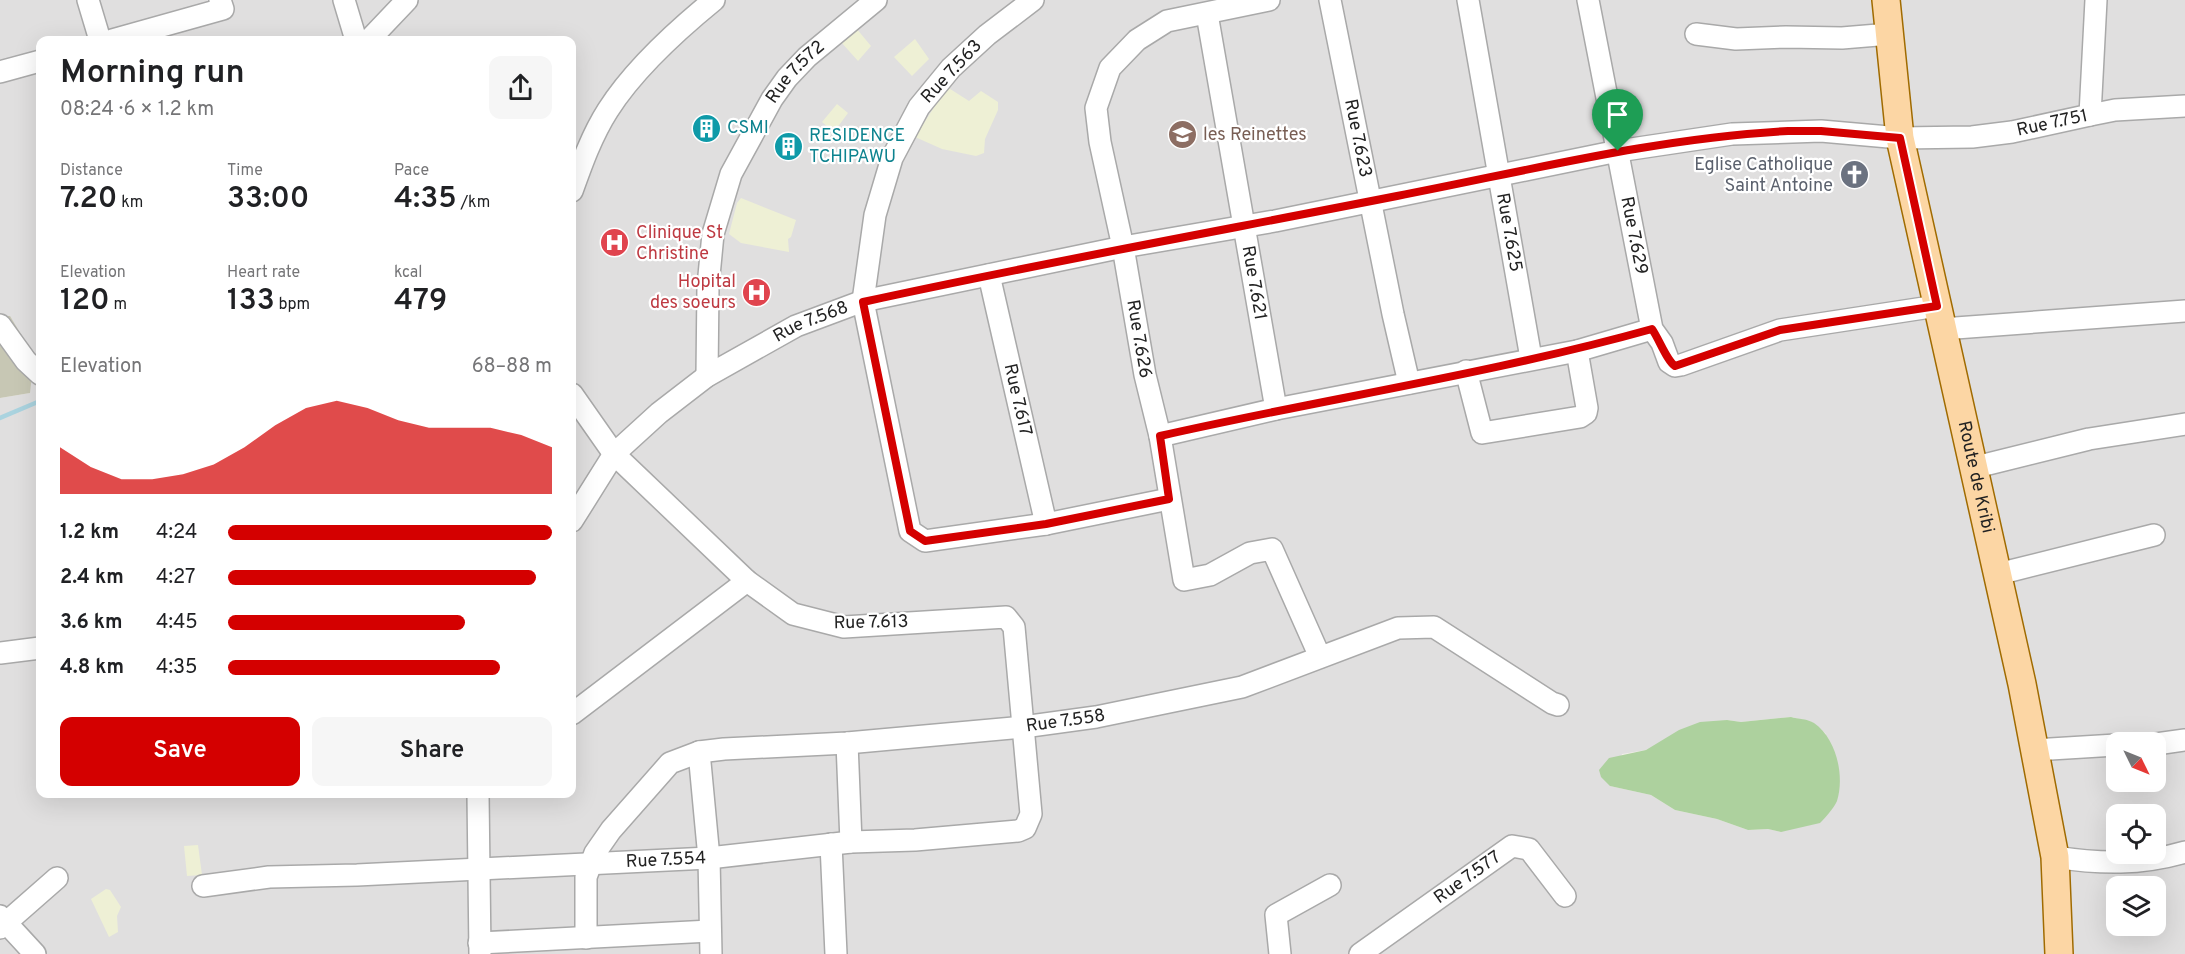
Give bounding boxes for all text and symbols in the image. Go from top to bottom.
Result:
street label: Rue 7.563 [917,35,987,109]
street label: Rue 7.572 [761,36,830,108]
text: Morning run [60,53,245,95]
button: share [489,56,552,119]
pin [1592,89,1643,151]
text: 08:24 · 6 × 1.2 km [60,97,214,123]
street label: Rue 7.623 [1339,97,1377,179]
icon: arrive [1601,98,1634,131]
street label: Rue 7.751 [2014,104,2090,142]
building icon: CSMI [690,112,722,144]
place label: CSMI [727,117,769,140]
school or university icon: les Reinettes [1166,119,1198,151]
place label: les Reinettes [1203,124,1307,147]
place label: RESIDENCE TCHIPAWU [809,125,905,169]
building icon: RESIDENCE TCHIPAWU [772,130,804,162]
place label: Eglise Catholique Saint Antoine [1694,154,1833,198]
church icon: Eglise Catholique Saint Antoine [1838,159,1870,191]
text: Distance [60,161,123,181]
text: Time [227,161,263,181]
text: Pace [394,161,429,181]
text: 7.20 [60,181,117,218]
text: 33:00 [227,181,309,218]
text: 4:35 [394,181,457,218]
street label: Rue 7.625 [1491,191,1527,274]
text: km [117,193,143,213]
text: /km [457,193,490,213]
street label: Rue 7.629 [1615,195,1653,277]
place label: Clinique St Christine [636,222,723,266]
hospital icon: Clinique St Christine [599,227,631,259]
street label: Rue 7.621 [1236,244,1272,322]
text: Elevation [60,263,126,283]
text: Heart rate [227,263,300,283]
text: kcal [394,263,422,283]
place label: Hopital des soeurs [650,271,736,315]
hospital icon: Hopital des soeurs [741,276,773,308]
text: 120 [60,283,110,320]
text: 133 [227,283,275,320]
text: 479 [394,283,447,320]
text: m [110,295,127,315]
text: bpm [275,295,310,315]
street label: Rue 7.568 [769,296,852,348]
street label: Rue 7.626 [1121,298,1157,380]
text: Elevation [60,354,142,380]
text: 68–88 m [472,354,552,380]
street label: Rue 7.617 [998,361,1037,438]
street label: Route de Kribi [1952,419,1999,535]
text: 1.2 km [60,520,119,546]
text: 4:24 [156,520,197,546]
text: 2.4 km [60,565,124,591]
text: 4:27 [156,565,195,591]
text: 3.6 km [60,610,122,636]
text: 4:45 [156,610,198,636]
street label: Rue 7.613 [833,611,909,635]
text: 4.8 km [60,655,124,681]
text: 4:35 [156,655,197,681]
street label: Rue 7.558 [1024,704,1107,738]
button: Save [60,717,300,786]
button: Share [312,717,552,786]
north arrow [2106,732,2166,792]
map controls [2106,732,2166,936]
button: locate [2106,804,2166,864]
street label: Rue 7.577 [1430,846,1506,909]
street label: Rue 7.554 [625,847,707,874]
button: layers [2106,876,2166,936]

